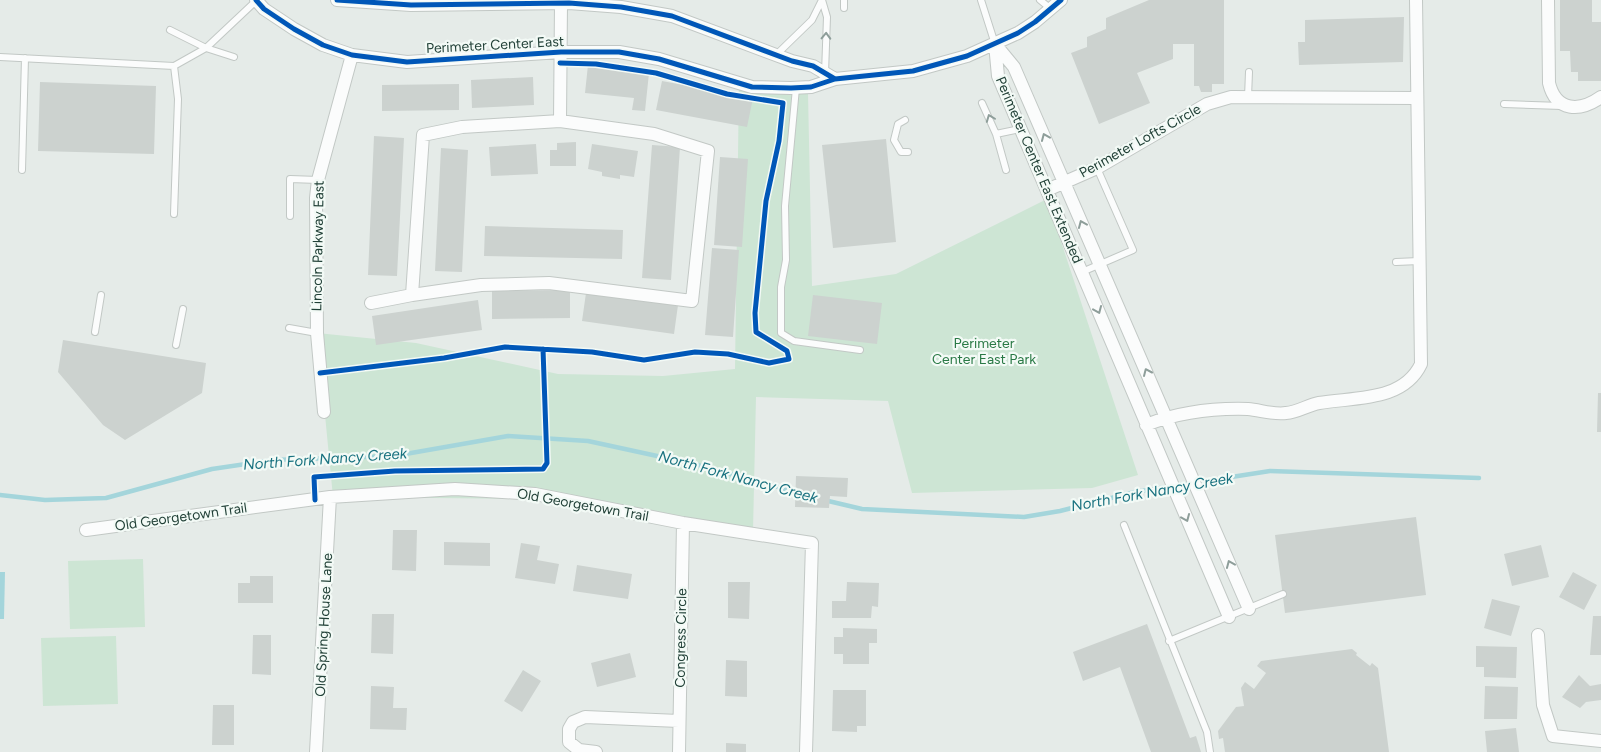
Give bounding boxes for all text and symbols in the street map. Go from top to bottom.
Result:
one-way arrow [821,32,832,40]
street label: Perimeter Center East [426,33,564,57]
street label: Perimeter Center East Extended [992,74,1086,266]
street label: Perimeter Lofts Circle [1076,100,1204,182]
one-way arrow [985,114,996,123]
one-way arrow [1040,133,1051,142]
street label: Lincoln Parkway East [308,180,328,312]
one-way arrow [1077,220,1087,228]
one-way arrow [1092,305,1103,314]
park label: Perimeter Center East Park [932,335,1036,368]
one-way arrow [1142,368,1153,377]
water label: North Fork Nancy Creek [243,444,408,474]
water label: North Fork Nancy Creek [656,447,820,507]
water label: North Fork Nancy Creek [1070,469,1235,515]
street label: Old Georgetown Trail [516,485,650,525]
street label: Old Georgetown Trail [114,499,248,535]
one-way arrow [1180,513,1191,522]
street label: Old Spring House Lane [312,552,336,697]
one-way arrow [1226,560,1237,569]
street label: Congress Circle [672,588,690,688]

